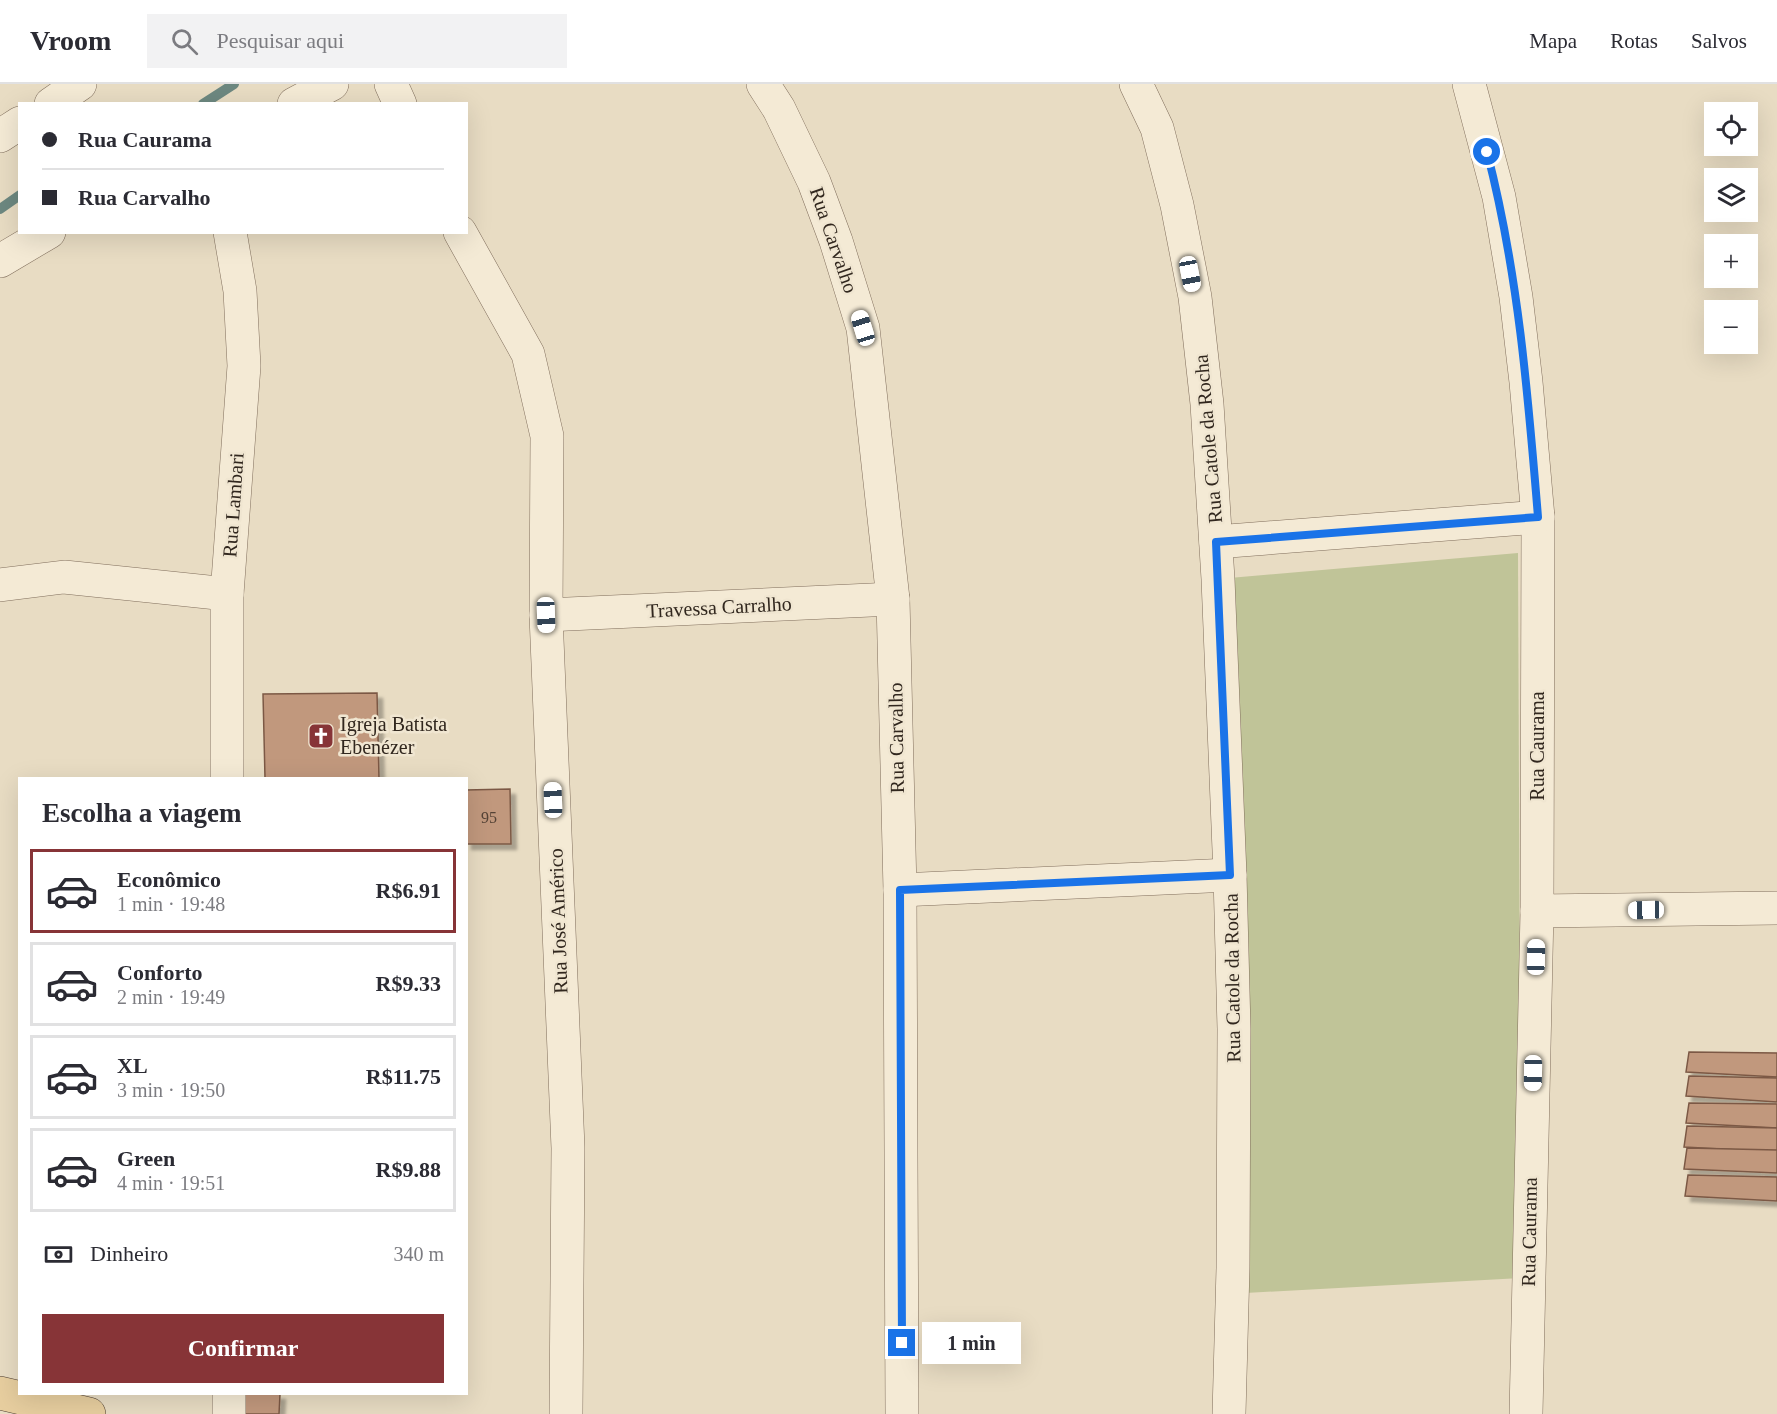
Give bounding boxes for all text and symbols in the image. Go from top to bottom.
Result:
search box [147,14,567,68]
text: Vroom [30,25,111,56]
icon: search [168,25,201,58]
text: Pesquisar aqui [216,28,344,53]
text: Mapa [1529,29,1577,53]
text: Rotas [1610,29,1658,53]
text: Salvos [1691,29,1747,53]
map controls [1704,102,1758,354]
button: locate [1704,102,1758,156]
text: Rua Caurama [78,127,212,152]
route start [1473,138,1500,165]
button: layers [1704,168,1758,222]
street label: Rua Carvalho [806,184,862,296]
text: Rua Carvalho [78,185,211,210]
button: + [1704,234,1758,288]
car [1178,255,1202,293]
button: − [1704,300,1758,354]
car [849,308,877,348]
street label: Rua Catole da Rocha [1190,354,1226,524]
street label: Rua Lambari [218,451,248,558]
street label: Travessa Carralho [646,592,792,622]
car [536,597,556,633]
street label: Rua Carvalho [884,683,908,793]
street label: Rua Caurama [1526,691,1548,801]
place label: Igreja Batista Ebenézer [340,713,447,758]
church icon: Igreja Batista Ebenézer [306,721,336,751]
car [543,782,563,818]
text: Escolha a viagem [42,798,242,828]
house number: 95 [481,809,497,826]
street label: Rua José Américo [544,848,572,994]
icon: car [45,864,99,918]
text: Econômico [117,867,221,892]
text: R$6.91 [376,878,441,903]
text: 1 min · 19:48 [117,893,225,915]
street label: Rua Catole da Rocha [1220,893,1244,1063]
car [1628,901,1664,919]
car [1527,939,1545,975]
icon: car [45,957,99,1011]
text: Conforto [117,960,203,985]
text: R$9.33 [376,971,441,996]
text: 2 min · 19:49 [117,986,225,1008]
icon: car [45,1050,99,1104]
text: XL [117,1053,148,1078]
car [1524,1055,1542,1091]
text: R$11.75 [366,1064,441,1089]
text: 3 min · 19:50 [117,1079,225,1101]
icon: car [45,1143,99,1197]
text: Green [117,1146,175,1171]
text: R$9.88 [376,1157,441,1182]
text: 4 min · 19:51 [117,1172,225,1194]
street label: Rua Caurama [1517,1177,1541,1287]
icon: cash [42,1238,75,1271]
text: Dinheiro [90,1241,168,1266]
text: 340 m [393,1243,444,1265]
button: Confirmar [42,1314,444,1383]
callout: 1 min [923,1322,1022,1364]
route end [888,1329,915,1356]
text: 1 min [947,1332,996,1354]

